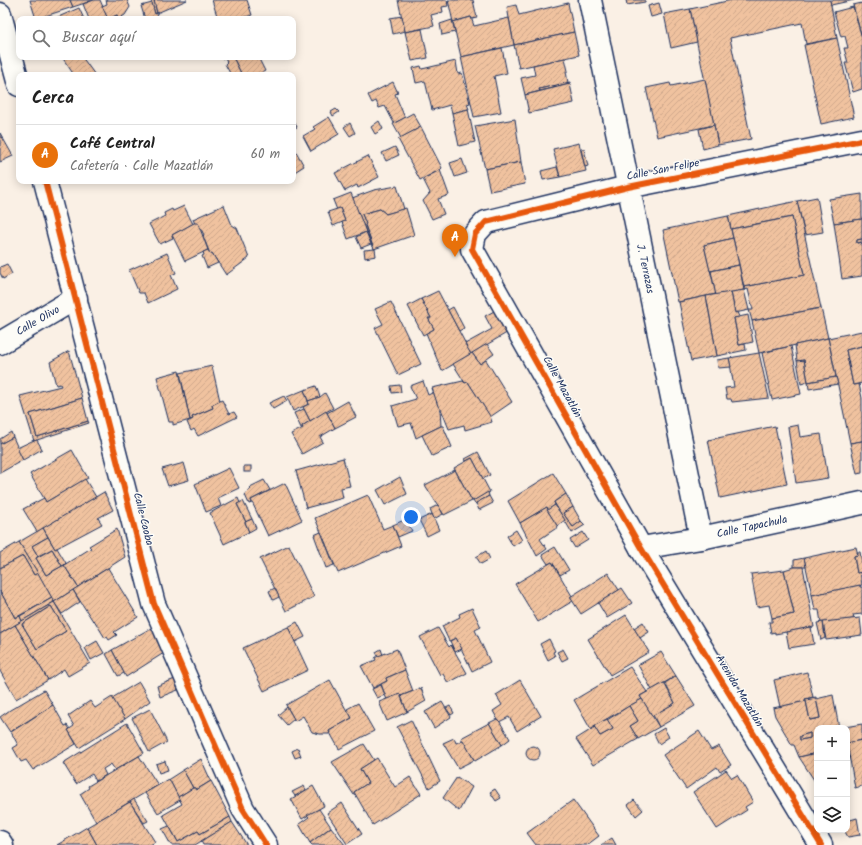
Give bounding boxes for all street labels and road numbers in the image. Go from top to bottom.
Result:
street label: Calle San Felipe [625,154,701,186]
street label: J. Terrazas [631,243,659,296]
street label: Calle Olivo [13,301,63,341]
street label: Calle Mazatlán [538,353,587,421]
street label: Calle Caoba [128,491,158,547]
street label: Calle Tapachula [715,511,789,543]
street label: Avenida Mazatlán [710,651,768,731]

